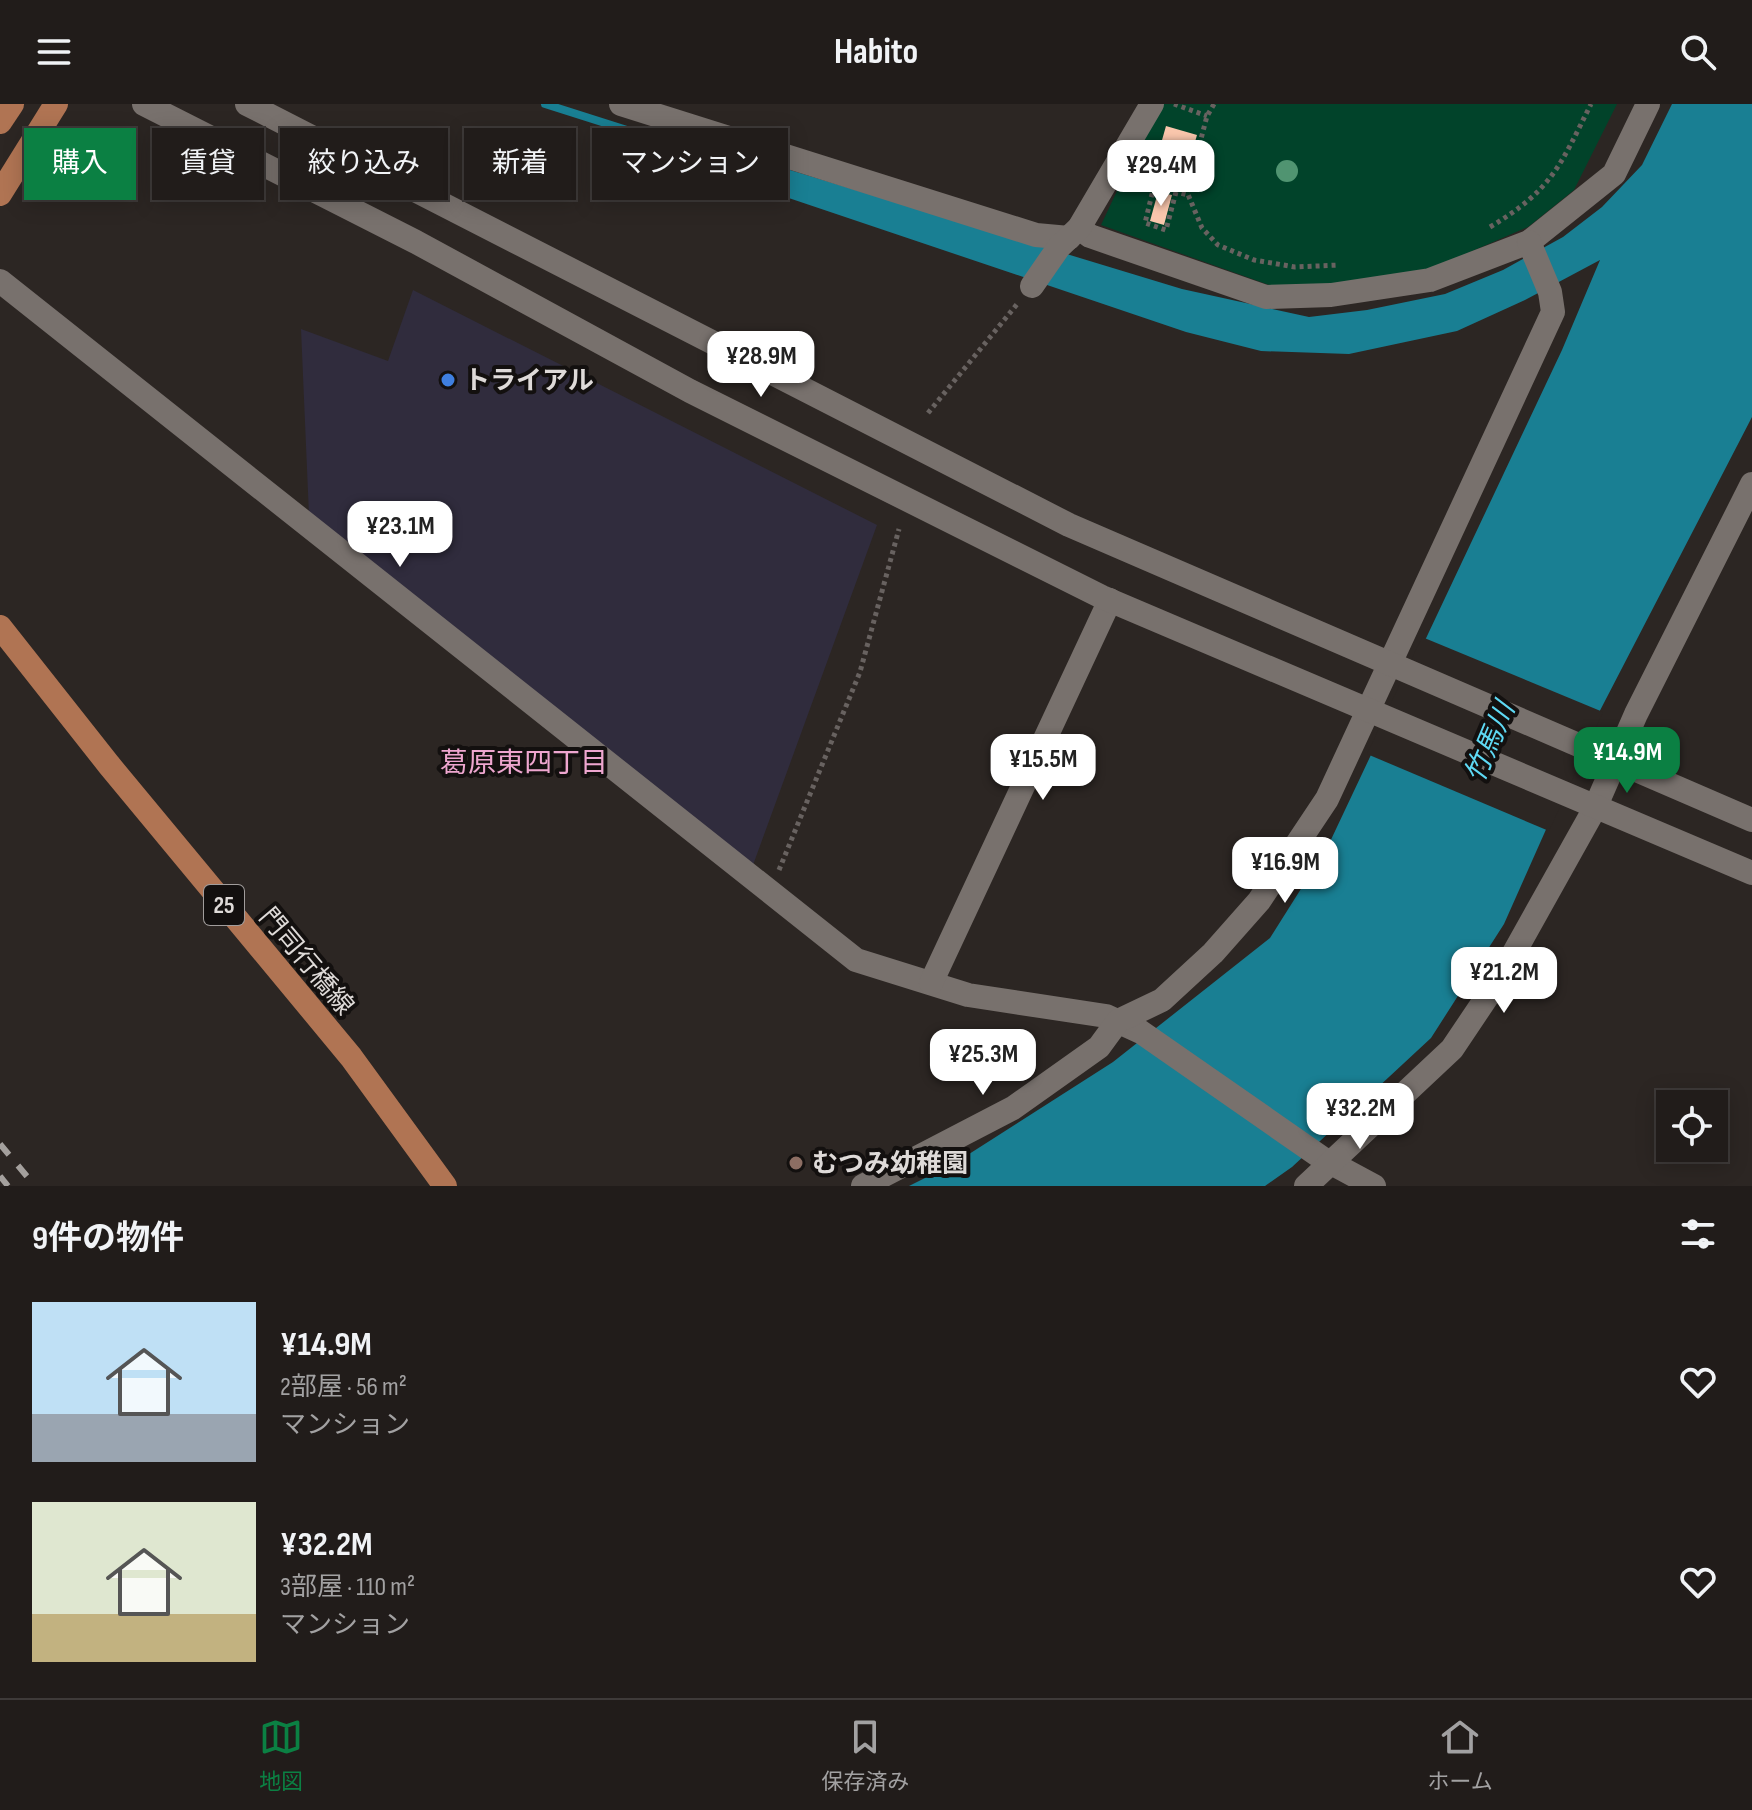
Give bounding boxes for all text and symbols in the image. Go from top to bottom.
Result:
icon: menu [32,30,76,74]
icon: search [1676,30,1720,74]
text: Habito [834,31,918,74]
chip: 購入 [24,128,136,200]
chip: 賃貸 [152,128,264,200]
chip: 絞り込み [280,128,448,200]
chip: 新着 [464,128,576,200]
chip: マンション [592,128,788,200]
pin: ¥29.4M [1096,140,1226,208]
text: ¥29.4M [1125,150,1197,181]
pin: ¥28.9M [696,331,826,399]
text: ¥28.9M [725,341,797,372]
place label: トライアル [464,366,594,397]
marker: トライアル [439,371,457,389]
pin: ¥23.1M [335,501,465,569]
text: ¥23.1M [365,511,435,542]
water label: 竹馬川 [1459,695,1523,788]
pin: ¥14.9M [1562,727,1692,795]
pin: ¥15.5M [978,734,1108,802]
text: ¥14.9M [1592,737,1662,768]
text: ¥15.5M [1009,744,1077,775]
district label: 葛原東四丁目 [440,747,608,780]
pin: ¥16.9M [1220,837,1350,905]
text: ¥16.9M [1250,847,1320,878]
road number: 25 [204,885,244,925]
street label: 門司行橋線 [252,902,360,1022]
pin: ¥21.2M [1439,947,1569,1015]
text: ¥21.2M [1469,957,1539,988]
pin: ¥25.3M [918,1029,1048,1097]
text: ¥25.3M [948,1039,1018,1070]
pin: ¥32.2M [1295,1083,1425,1151]
map controls [1656,1090,1728,1162]
button: locate [1656,1090,1728,1162]
text: ¥32.2M [1325,1093,1395,1124]
place label: むつみ幼稚園 [812,1149,968,1180]
marker: むつみ幼稚園 [787,1154,805,1172]
icon: filters [1676,1212,1720,1256]
text: 9件の物件 [32,1218,184,1259]
text: ¥14.9M [280,1324,372,1365]
icon: home [96,1334,192,1430]
icon: heart [1676,1360,1720,1404]
text: 2部屋 · 56 m² [280,1372,407,1403]
text: マンション [280,1410,410,1441]
text: ¥32.2M [280,1524,372,1565]
icon: home [96,1534,192,1630]
icon: heart [1676,1560,1720,1604]
text: 3部屋 · 110 m² [280,1572,415,1603]
text: マンション [280,1610,410,1641]
tab: 地図 [259,1715,303,1796]
tab: 保存済み [821,1715,909,1796]
tab: ホーム [1428,1715,1493,1796]

